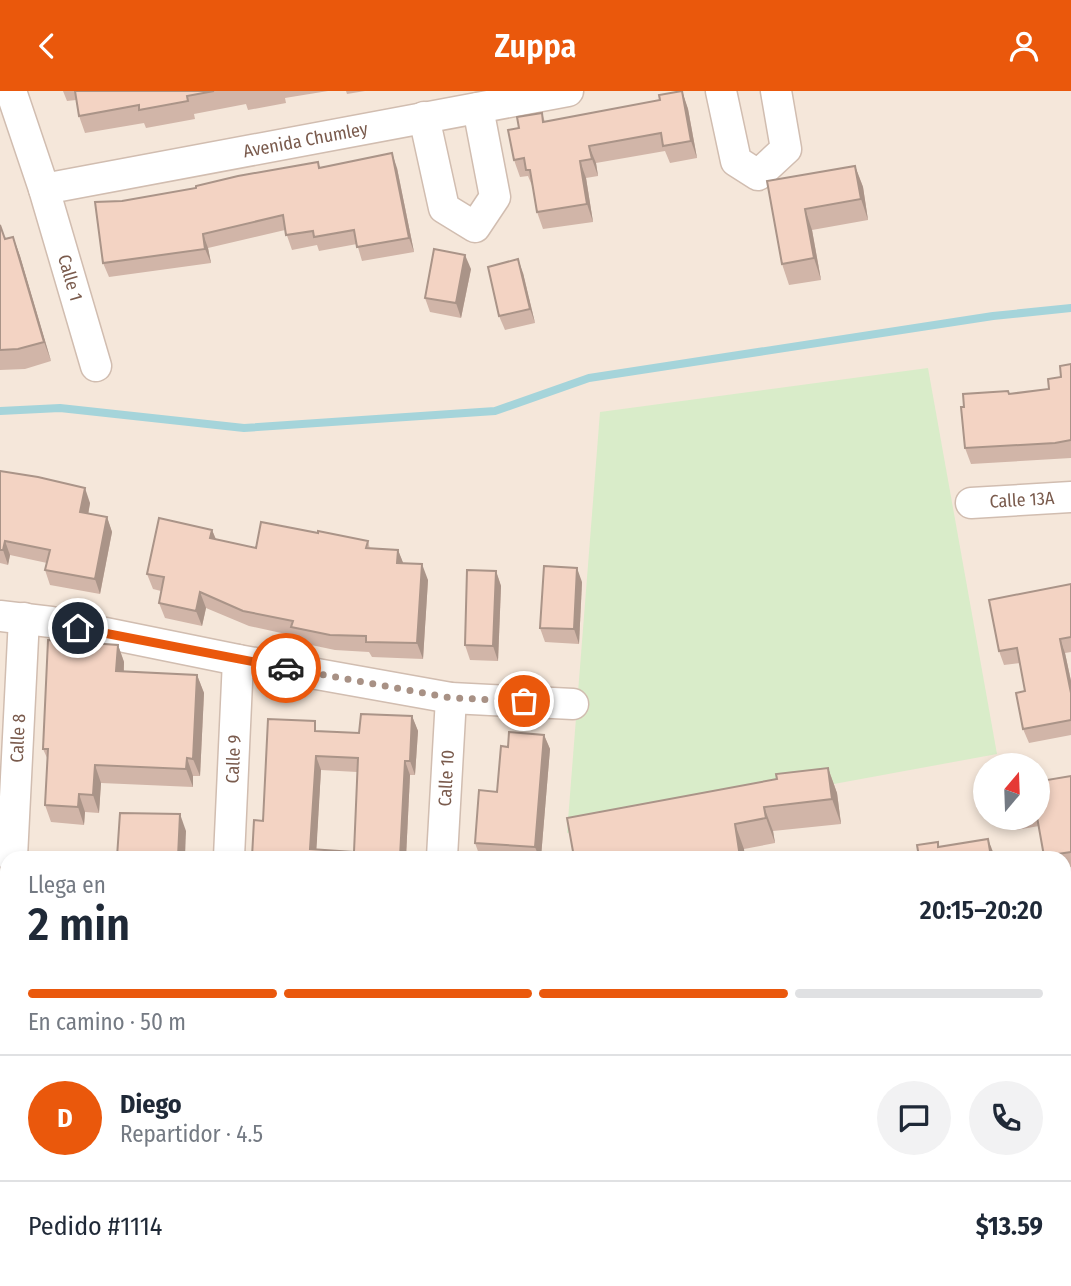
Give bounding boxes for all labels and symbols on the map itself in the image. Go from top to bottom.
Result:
street label: Avenida Chumley [241,118,370,163]
street label: Calle 1 [53,252,87,304]
street label: Calle 13A [989,487,1055,513]
pin [48,598,108,658]
courier [251,633,321,703]
pin [494,671,554,731]
street label: Calle 8 [6,713,30,763]
street label: Calle 9 [221,734,246,784]
street label: Calle 10 [434,749,459,807]
north arrow [973,753,1050,829]

